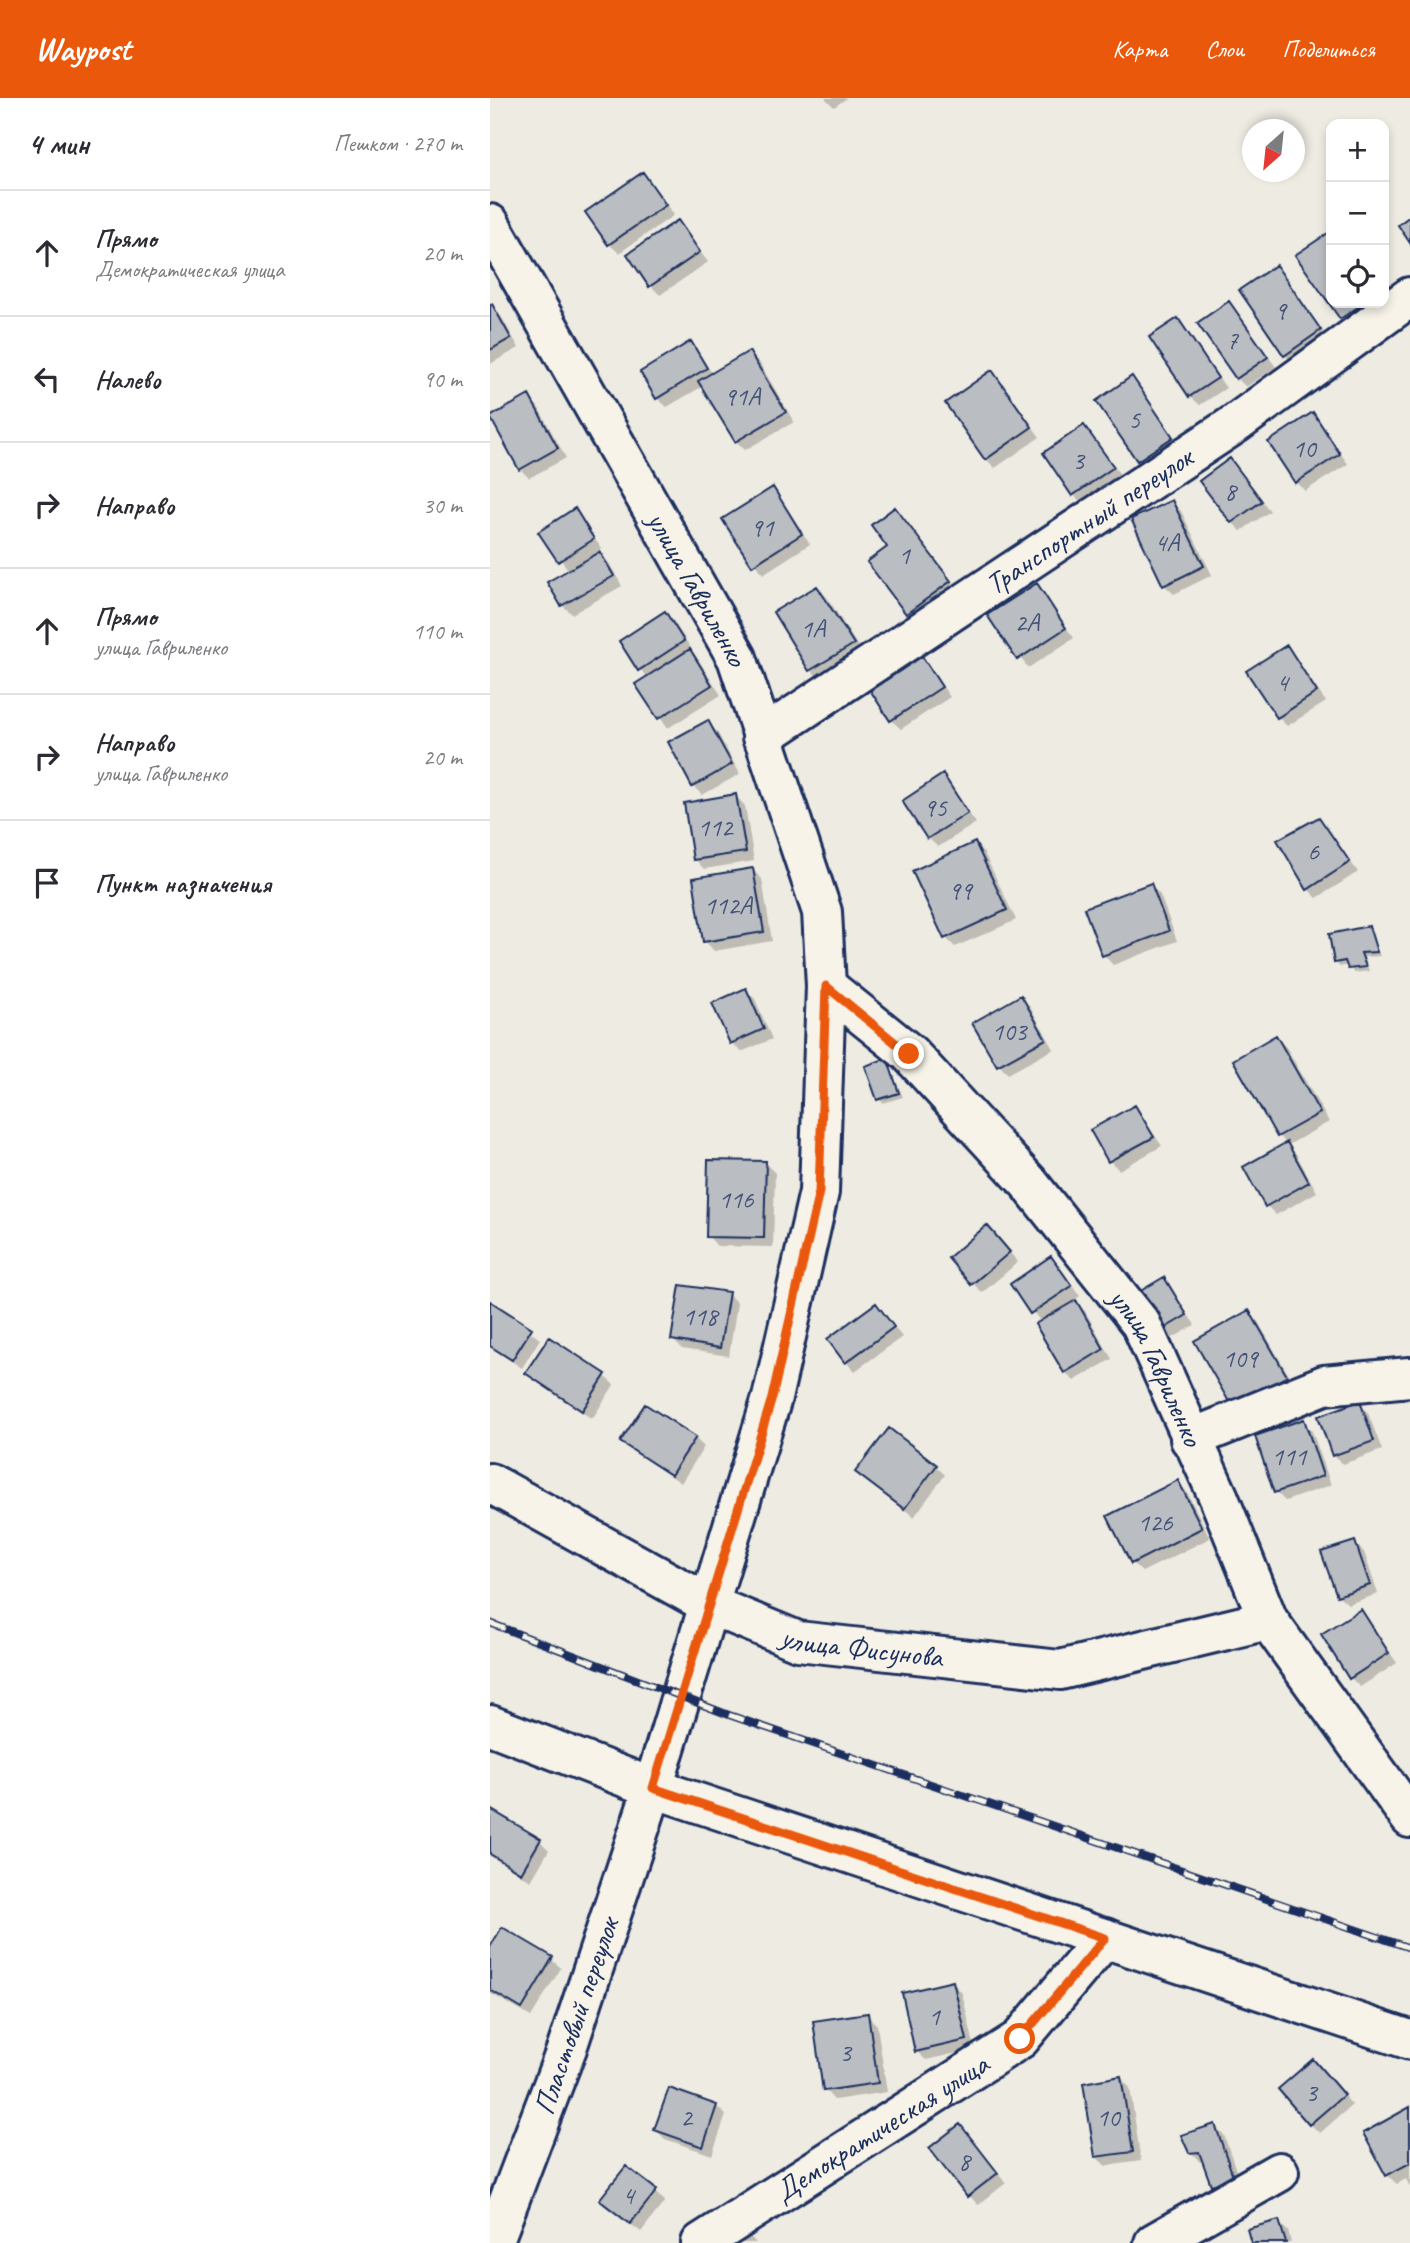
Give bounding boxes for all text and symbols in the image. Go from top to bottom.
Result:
text: Waypost [35,28,131,70]
text: Карта [1113,34,1167,64]
text: Слои [1205,34,1244,64]
text: Поделиться [1282,34,1375,64]
north arrow [1242,119,1305,182]
map controls [1326,119,1389,308]
button: + [1326,119,1389,182]
text: 4 мин [28,125,89,163]
text: Пешком · 270 m [334,129,462,158]
button: − [1326,182,1389,245]
text: Прямо [95,222,157,255]
icon: ahead [28,234,66,272]
text: 20 m [423,239,462,268]
button: locate [1326,245,1389,308]
text: Демократическая улица [95,255,284,284]
house number: 9 [1274,294,1288,327]
house number: 7 [1226,324,1239,357]
icon: left [28,360,66,398]
text: Налево [95,363,161,396]
text: 90 m [423,365,462,394]
house number: 91А [724,380,762,413]
house number: 5 [1128,403,1141,436]
house number: 10 [1292,432,1318,465]
street label: Транспортный переулок [978,437,1202,603]
house number: 3 [1072,444,1086,477]
house number: 8 [1224,475,1238,508]
icon: right [28,486,66,524]
text: Направо [95,489,174,522]
text: 30 m [423,491,462,520]
street label: улица Гавриленко [638,503,758,672]
house number: 91 [750,511,775,544]
house number: 4А [1155,526,1181,559]
house number: 1 [898,539,911,572]
text: Прямо [95,600,157,633]
house number: 2А [1015,606,1041,639]
icon: ahead [28,612,66,650]
house number: 1А [801,612,827,645]
text: 110 m [413,617,462,646]
text: улица Гавриленко [95,633,227,662]
house number: 4 [1276,666,1290,699]
text: Направо [95,726,174,759]
icon: right [28,738,66,776]
text: 20 m [423,743,462,772]
text: улица Гавриленко [95,759,227,788]
house number: 95 [923,791,948,824]
house number: 112 [697,811,735,844]
house number: 6 [1307,835,1320,868]
icon: arrive [28,864,66,902]
text: Пункт назначения [95,867,271,900]
house number: 99 [948,874,974,907]
house number: 112А [704,889,754,922]
house number: 103 [991,1015,1029,1048]
route end [893,1038,924,1069]
house number: 116 [718,1183,755,1216]
street label: улица Гавриленко [1099,1279,1213,1453]
house number: 118 [682,1300,720,1333]
house number: 109 [1222,1342,1260,1375]
house number: 111 [1271,1440,1308,1473]
house number: 126 [1137,1506,1174,1539]
street label: улица Фисунова [774,1616,946,1676]
street label: Пластовый переулок [525,1910,628,2120]
house number: 1 [928,2000,941,2033]
route start [1004,2023,1035,2054]
house number: 3 [839,2036,853,2069]
street label: Демократическая улица [767,2044,997,2210]
house number: 3 [1305,2076,1319,2109]
house number: 2 [680,2101,694,2134]
house number: 10 [1096,2101,1122,2134]
house number: 8 [958,2145,972,2178]
house number: 4 [622,2179,636,2212]

